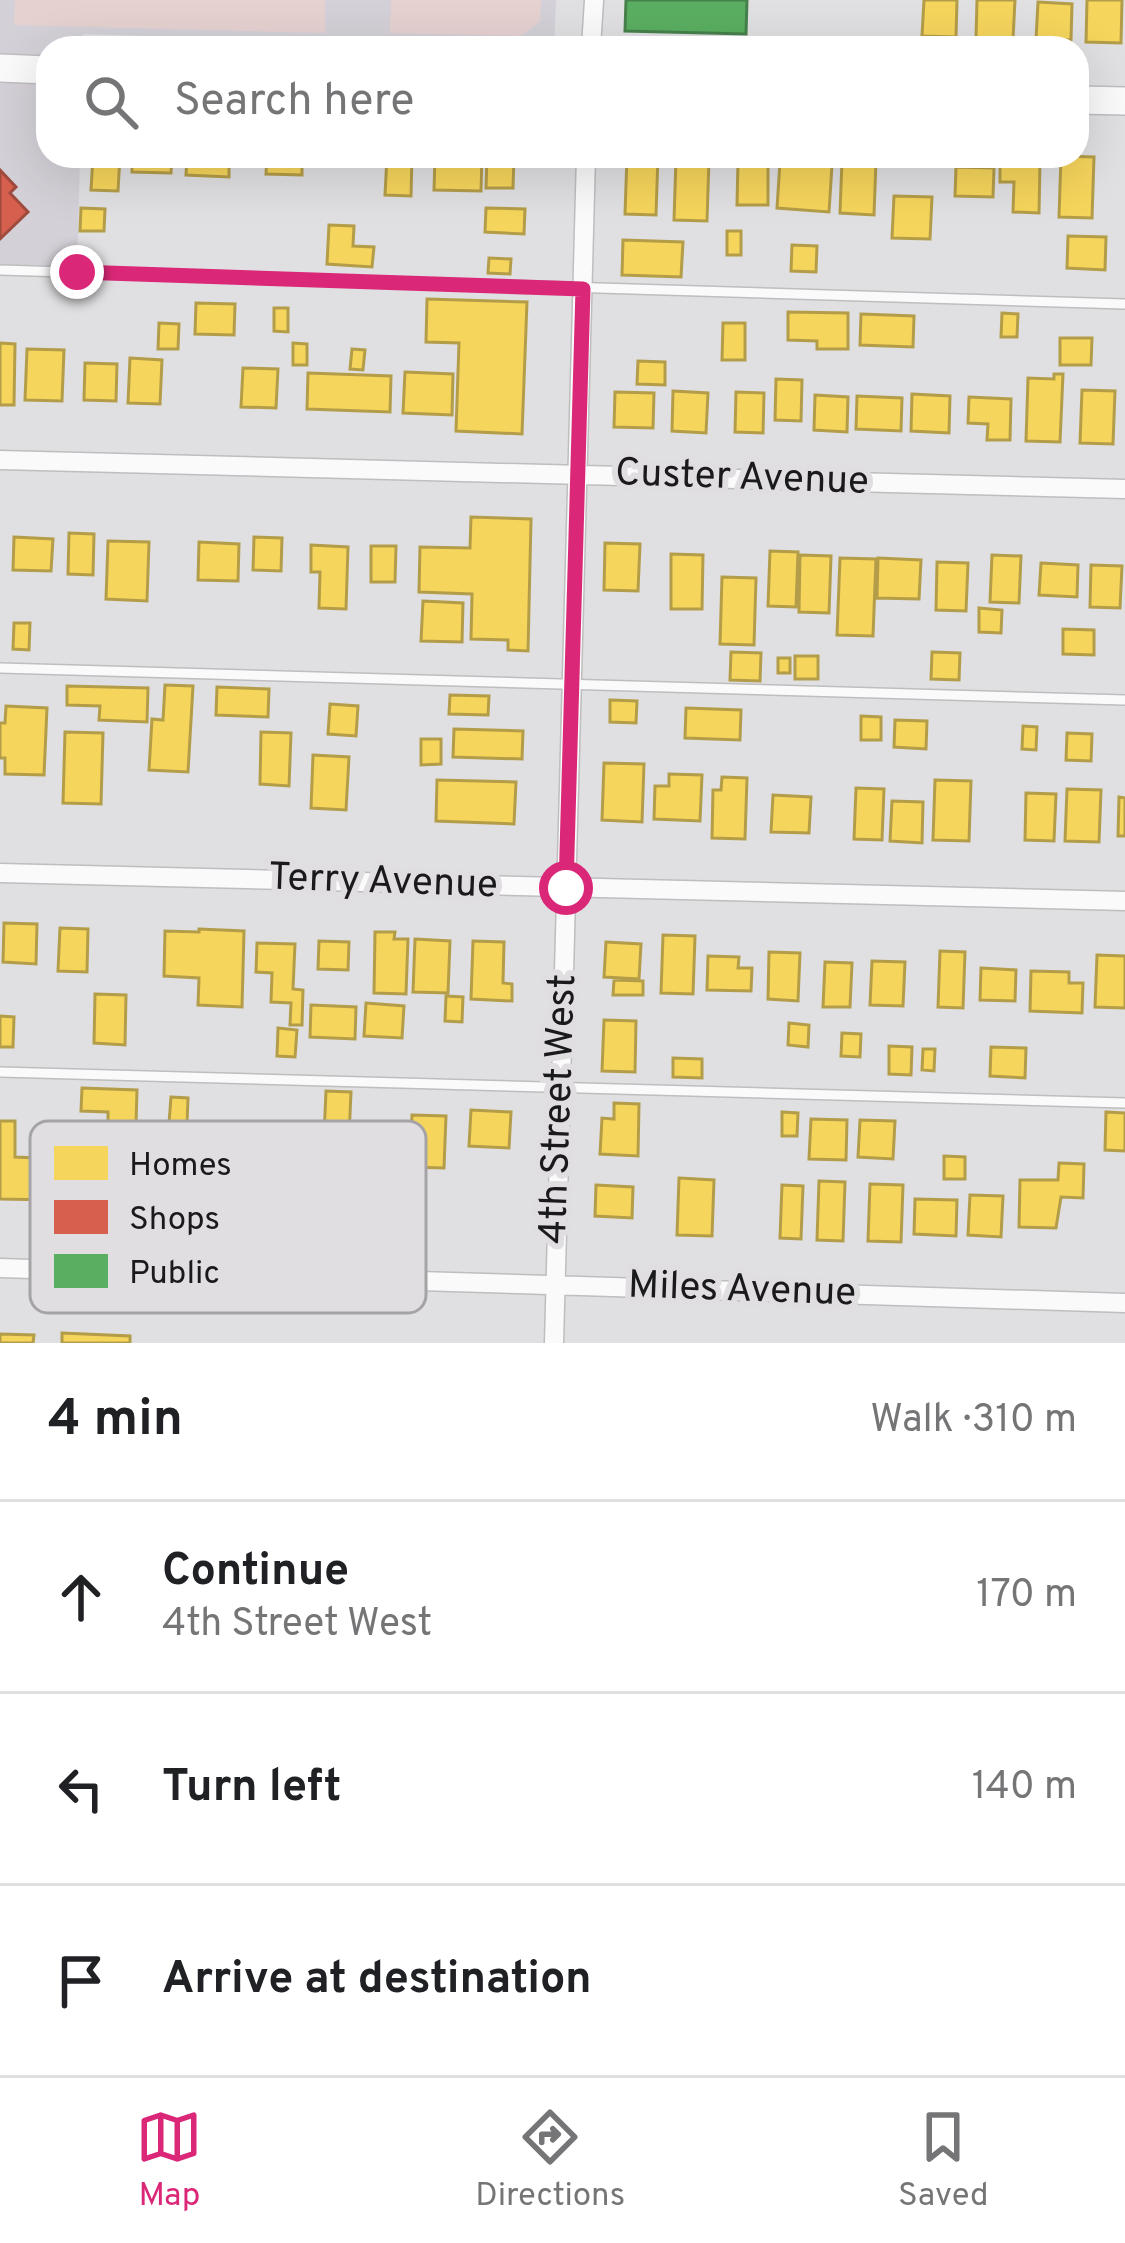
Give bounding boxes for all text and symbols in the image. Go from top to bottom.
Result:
search box [36,36,1089,168]
icon: search [78,69,144,135]
text: Search here [174,74,414,131]
route end [50,245,104,299]
street label: Custer Avenue [614,450,870,508]
street label: Terry Avenue [267,855,499,911]
route start [539,861,593,915]
street label: 4th Street West [531,973,589,1245]
legend [30,1121,426,1313]
text: Homes [129,1146,232,1188]
text: Shops [129,1200,220,1242]
text: Public [129,1254,220,1296]
street label: Miles Avenue [627,1263,857,1319]
text: 4 min [48,1389,183,1454]
text: Walk · 310 m [870,1397,1077,1446]
text: Continue [162,1544,349,1601]
icon: ahead [48,1564,114,1630]
text: 170 m [976,1572,1077,1621]
text: 4th Street West [162,1601,432,1650]
icon: left [48,1756,114,1822]
text: Turn left [162,1760,341,1817]
text: 140 m [972,1764,1077,1813]
icon: arrive [48,1948,114,2014]
text: Arrive at destination [162,1952,592,2009]
tab: Map [136,2104,202,2218]
tab: Directions [475,2104,625,2218]
tab: Saved [898,2104,989,2218]

